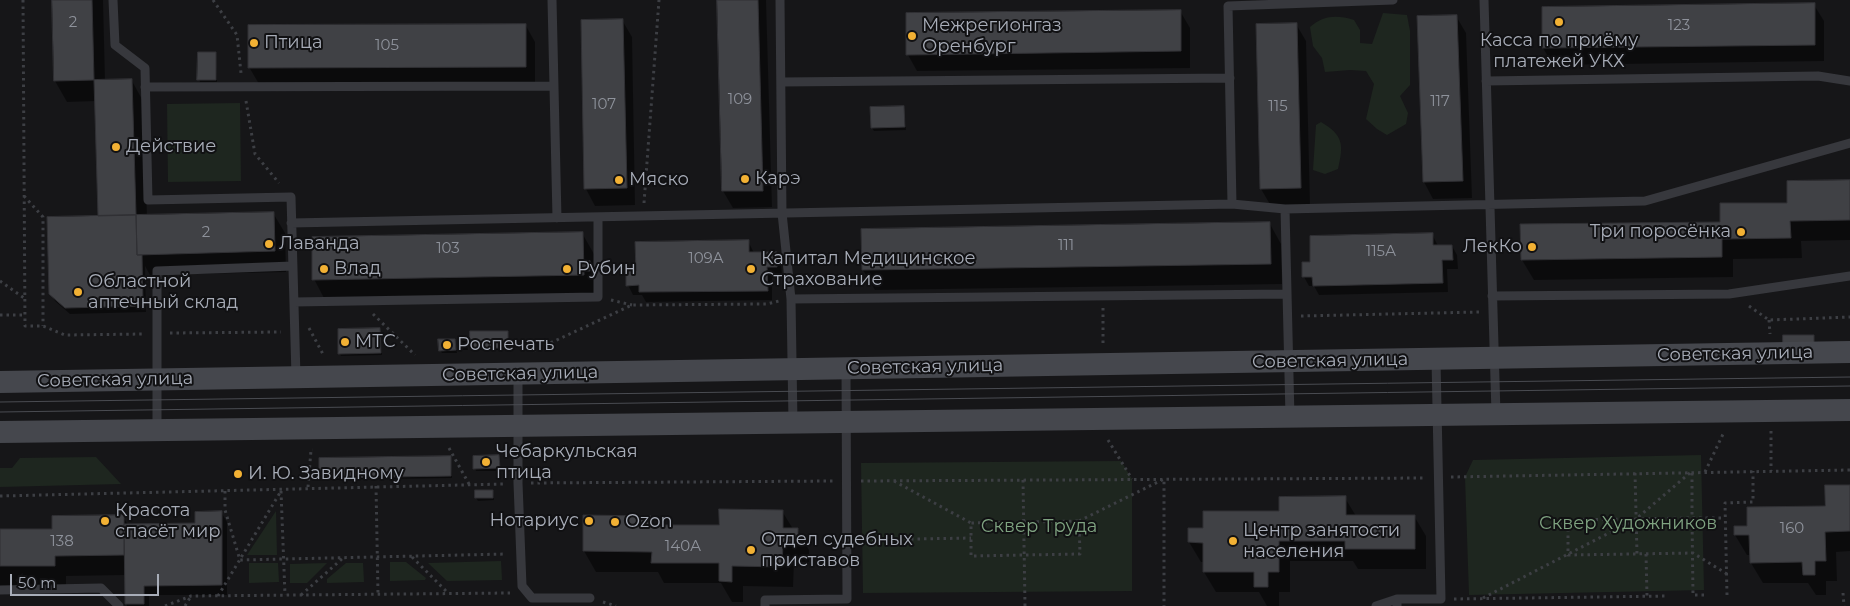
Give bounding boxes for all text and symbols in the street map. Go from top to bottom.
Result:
house number: 2 [69,14,77,32]
place label: Межрегионгаз Оренбург [922,15,1062,58]
marker: Касса по приёму платежей УКХ [1553,16,1565,28]
house number: 123 [1668,17,1690,35]
marker: Межрегионгаз Оренбург [906,30,918,42]
place label: Касса по приёму платежей УКХ [1480,30,1638,72]
place label: Птица [264,32,323,54]
marker: Птица [248,37,260,49]
house number: 105 [375,37,399,55]
house number: 109 [728,91,752,109]
house number: 117 [1430,93,1450,111]
house number: 107 [592,96,616,114]
house number: 115 [1268,98,1288,116]
place label: Действие [126,136,216,158]
marker: Действие [110,141,122,153]
place label: Карэ [755,168,800,190]
place label: Мяско [629,169,689,191]
marker: Карэ [739,173,751,185]
marker: Мяско [613,174,625,186]
place label: Три поросёнка [1590,221,1731,243]
house number: 2 [202,224,210,242]
marker: Три поросёнка [1735,226,1747,238]
place label: Лаванда [279,233,359,255]
place label: ЛекКо [1463,236,1522,258]
house number: 111 [1058,237,1074,255]
marker: Лаванда [263,238,275,250]
house number: 103 [436,240,460,258]
marker: ЛекКо [1526,241,1538,253]
house number: 115А [1366,243,1396,261]
place label: Капитал Медицинское Страхование [761,248,976,290]
house number: 109А [688,250,724,268]
place label: Влад [334,258,381,280]
place label: Рубин [577,258,636,280]
marker: Влад [318,263,330,275]
marker: Рубин [561,263,573,275]
marker: Капитал Медицинское Страхование [745,263,757,275]
place label: Областной аптечный склад [88,271,238,314]
marker: Областной аптечный склад [72,286,84,298]
place label: МТС [355,331,396,353]
place label: Роспечать [457,334,554,356]
marker: МТС [339,336,351,348]
marker: Роспечать [441,339,453,351]
street label: Советская улица [1657,342,1813,366]
street label: Советская улица [1252,349,1408,373]
street label: Советская улица [847,355,1003,379]
street label: Советская улица [442,362,598,386]
street label: Советская улица [37,368,193,392]
place label: Чебаркульская птица [496,441,638,484]
marker: Чебаркульская птица [480,456,492,468]
place label: И. Ю. Завидному [248,463,404,485]
marker: И. Ю. Завидному [232,468,244,480]
place label: Красота спасёт мир [115,500,221,542]
place label: Нотариус [489,510,579,532]
place label: Ozon [625,511,673,533]
park label: Сквер Художников [1539,513,1717,535]
marker: Красота спасёт мир [99,515,111,527]
marker: Нотариус [583,515,595,527]
marker: Ozon [609,516,621,528]
park label: Сквер Труда [981,516,1097,538]
place label: Центр занятости населения [1243,520,1400,562]
house number: 160 [1780,520,1804,538]
place label: Отдел судебных приставов [761,529,913,572]
house number: 138 [50,533,74,551]
marker: Центр занятости населения [1227,535,1239,547]
house number: 140А [665,538,701,556]
marker: Отдел судебных приставов [745,544,757,556]
scale bar [12,564,161,596]
text: 50 m [18,573,56,592]

